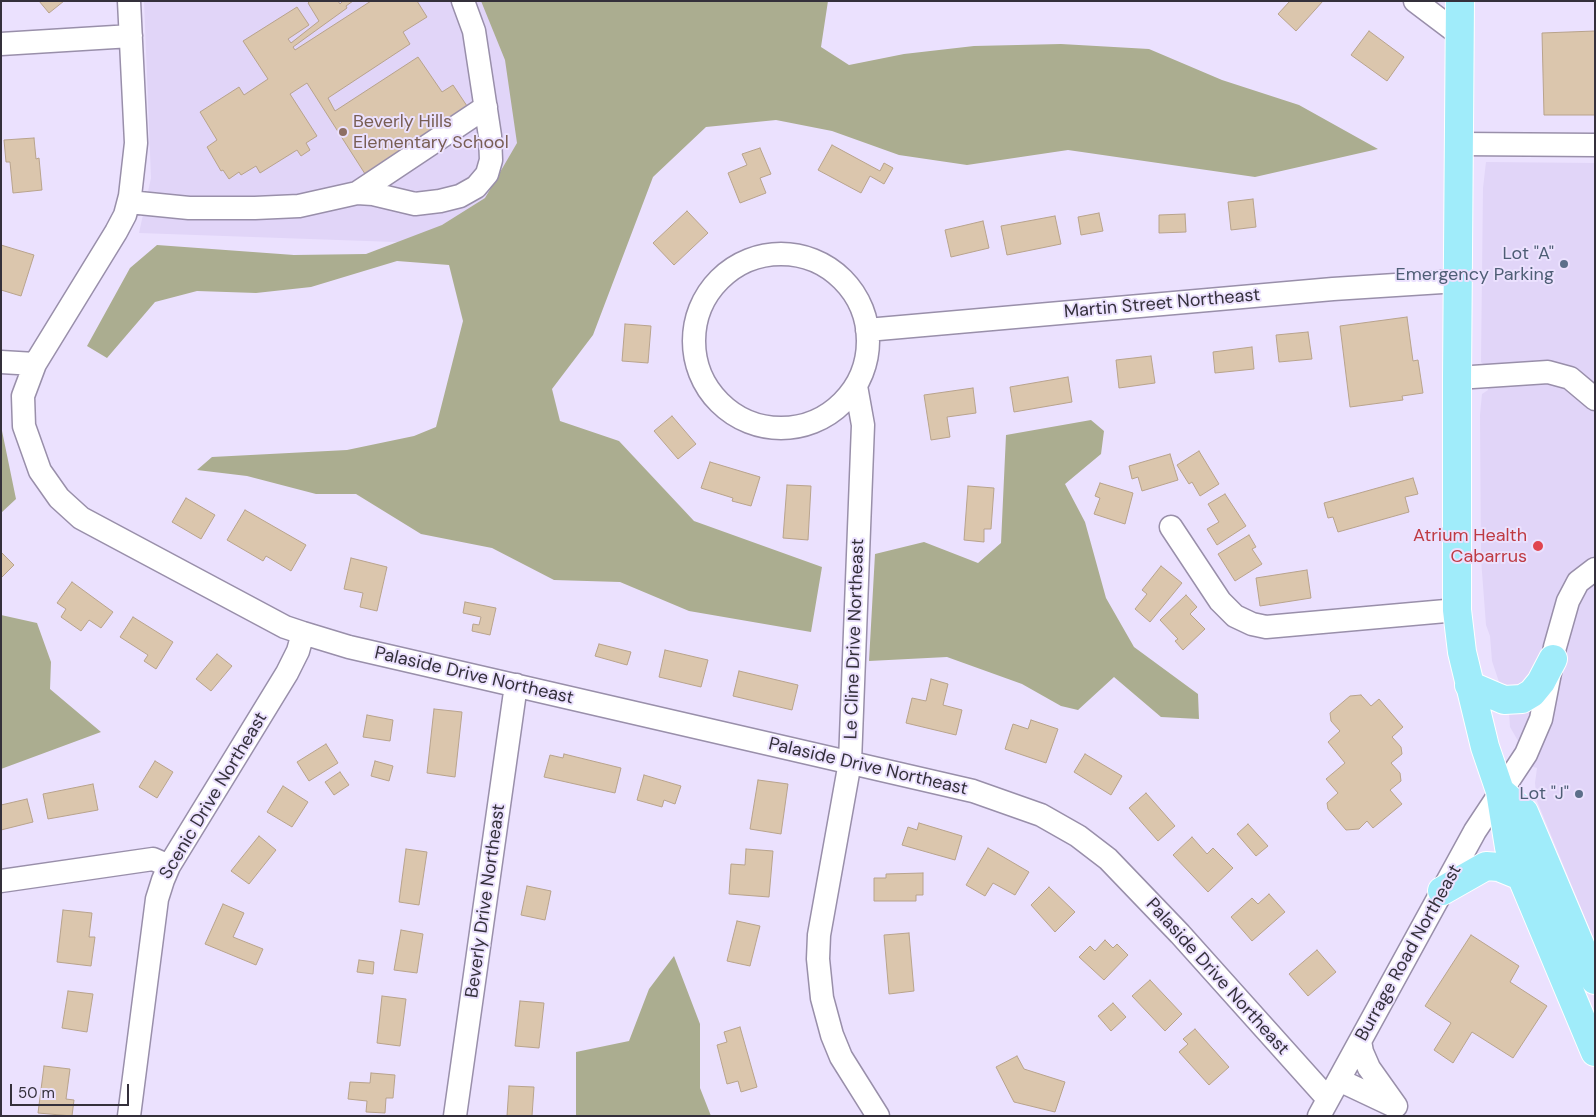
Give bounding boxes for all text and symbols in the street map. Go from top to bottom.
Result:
place label: Beverly Hills Elementary School [353,111,509,154]
marker: Beverly Hills Elementary School [337,126,349,138]
place label: Lot "A" Emergency Parking [1396,243,1554,286]
marker: Lot "A" Emergency Parking [1558,258,1570,270]
street label: Martin Street Northeast [1063,285,1261,323]
place label: Atrium Health Cabarrus [1413,525,1527,568]
street label: Le Cline Drive Northeast [841,538,869,740]
marker: Atrium Health Cabarrus [1531,539,1545,553]
street label: Palaside Drive Northeast [372,643,576,709]
street label: Scenic Drive Northeast [156,709,272,883]
street label: Palaside Drive Northeast [766,734,970,800]
place label: Lot "J" [1520,783,1569,805]
marker: Lot "J" [1573,788,1585,800]
street label: Beverly Drive Northeast [462,803,510,999]
street label: Burrage Road Northeast [1351,861,1467,1045]
street label: Palaside Drive Northeast [1141,894,1293,1060]
scale bar [12,1074,131,1106]
text: 50 m [18,1083,55,1103]

